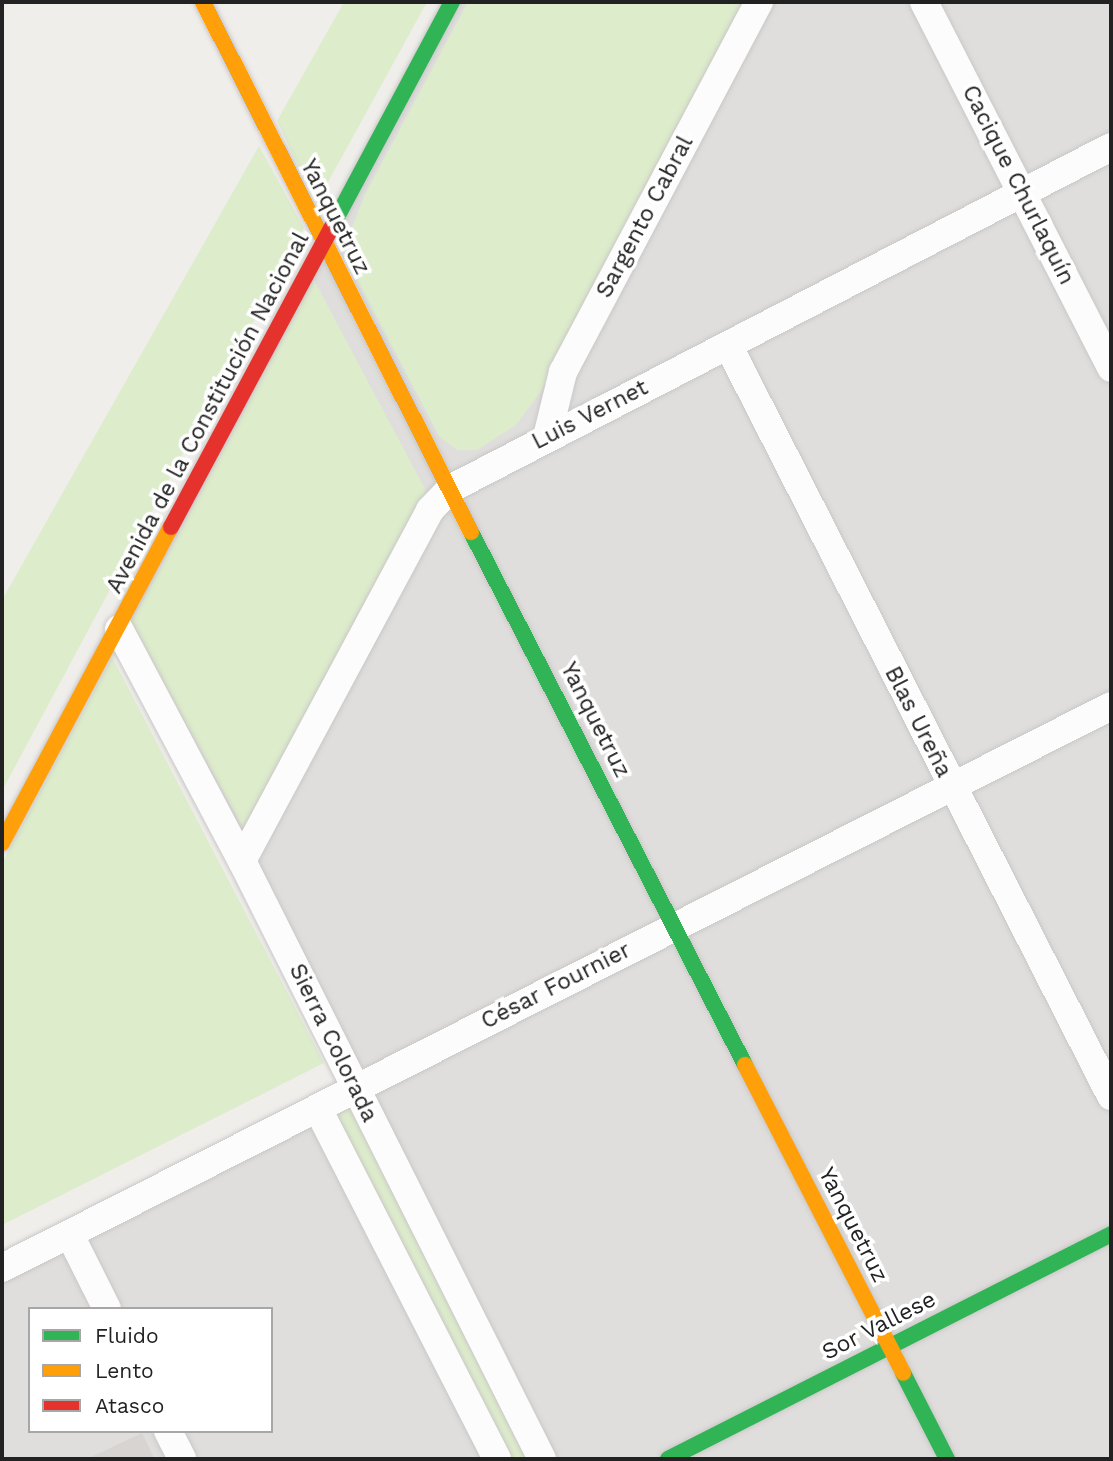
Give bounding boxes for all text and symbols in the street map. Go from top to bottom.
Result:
street label: Cacique Churlaquín [956,81,1080,289]
street label: Sargento Cabral [591,131,699,303]
street label: Yanquetruz [294,155,376,279]
street label: Avenida de la Constitución Nacional [101,227,315,599]
street label: Luis Vernet [527,374,653,456]
street label: Yanquetruz [554,658,636,782]
street label: Blas Ureña [878,662,958,782]
street label: César Fournier [476,936,636,1036]
street label: Sierra Colorada [283,959,383,1127]
street label: Yanquetruz [812,1163,894,1287]
street label: Sor Vallese [817,1285,941,1367]
legend [28,1307,273,1433]
text: Fluido [95,1323,159,1348]
text: Lento [95,1358,154,1383]
text: Atasco [95,1393,164,1418]

